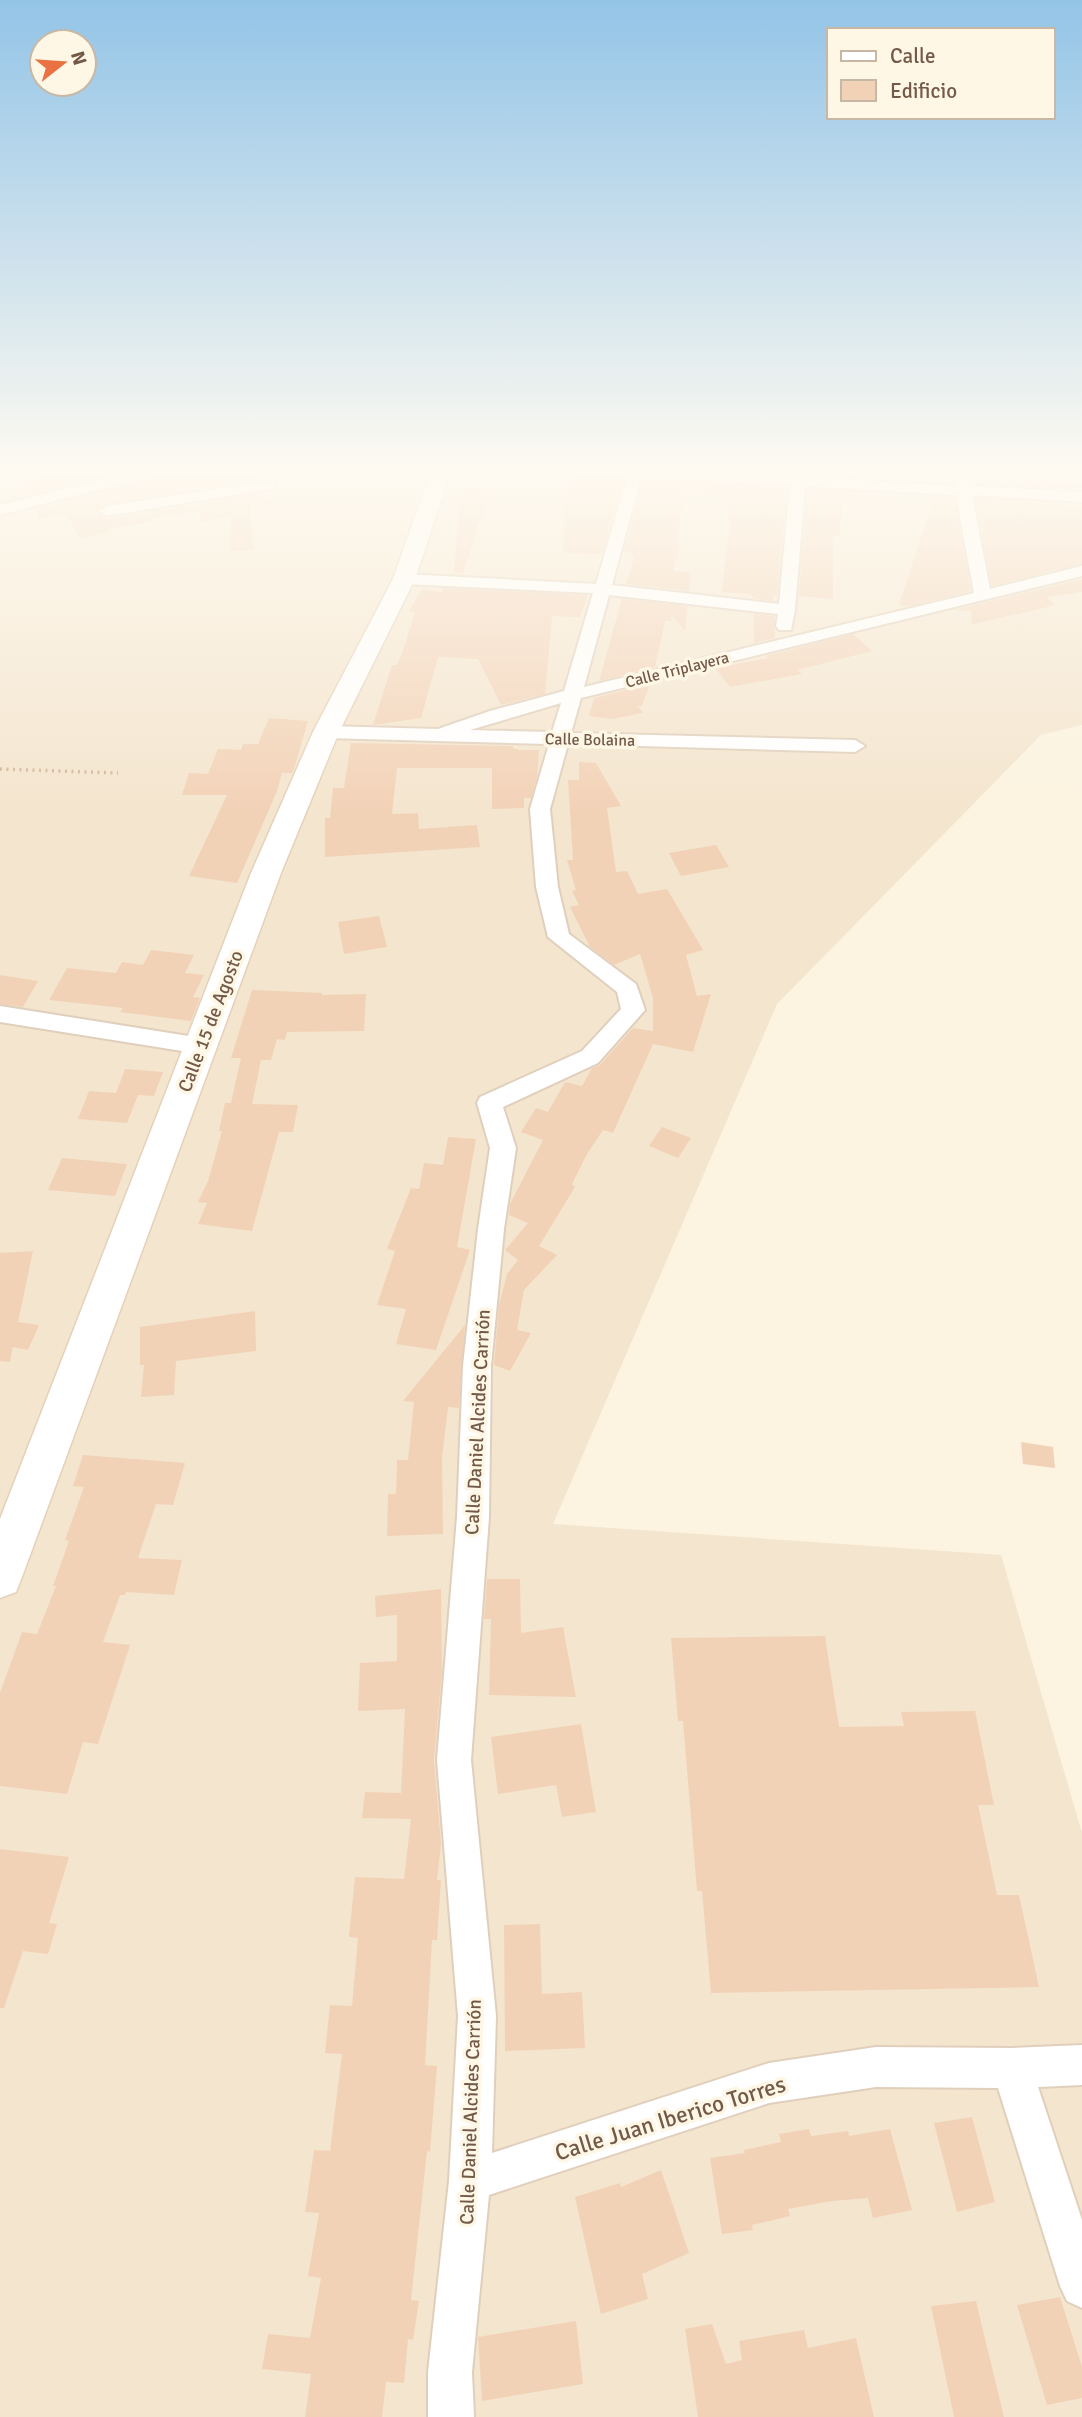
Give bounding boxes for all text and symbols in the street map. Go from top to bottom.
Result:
north arrow [28,28,98,98]
legend [827,28,1054,119]
text: Calle [890,43,936,69]
text: N [65,48,92,68]
text: Edificio [890,78,957,104]
street label: Calle Triplayera [623,647,731,693]
street label: Calle Bolaina [545,729,635,751]
street label: Calle 15 de Agosto [173,947,249,1096]
street label: Calle Daniel Alcides Carrión [460,1309,496,1535]
street label: Calle Daniel Alcides Carrión [455,1999,487,2225]
street label: Calle Juan Iberico Torres [551,2070,789,2167]

